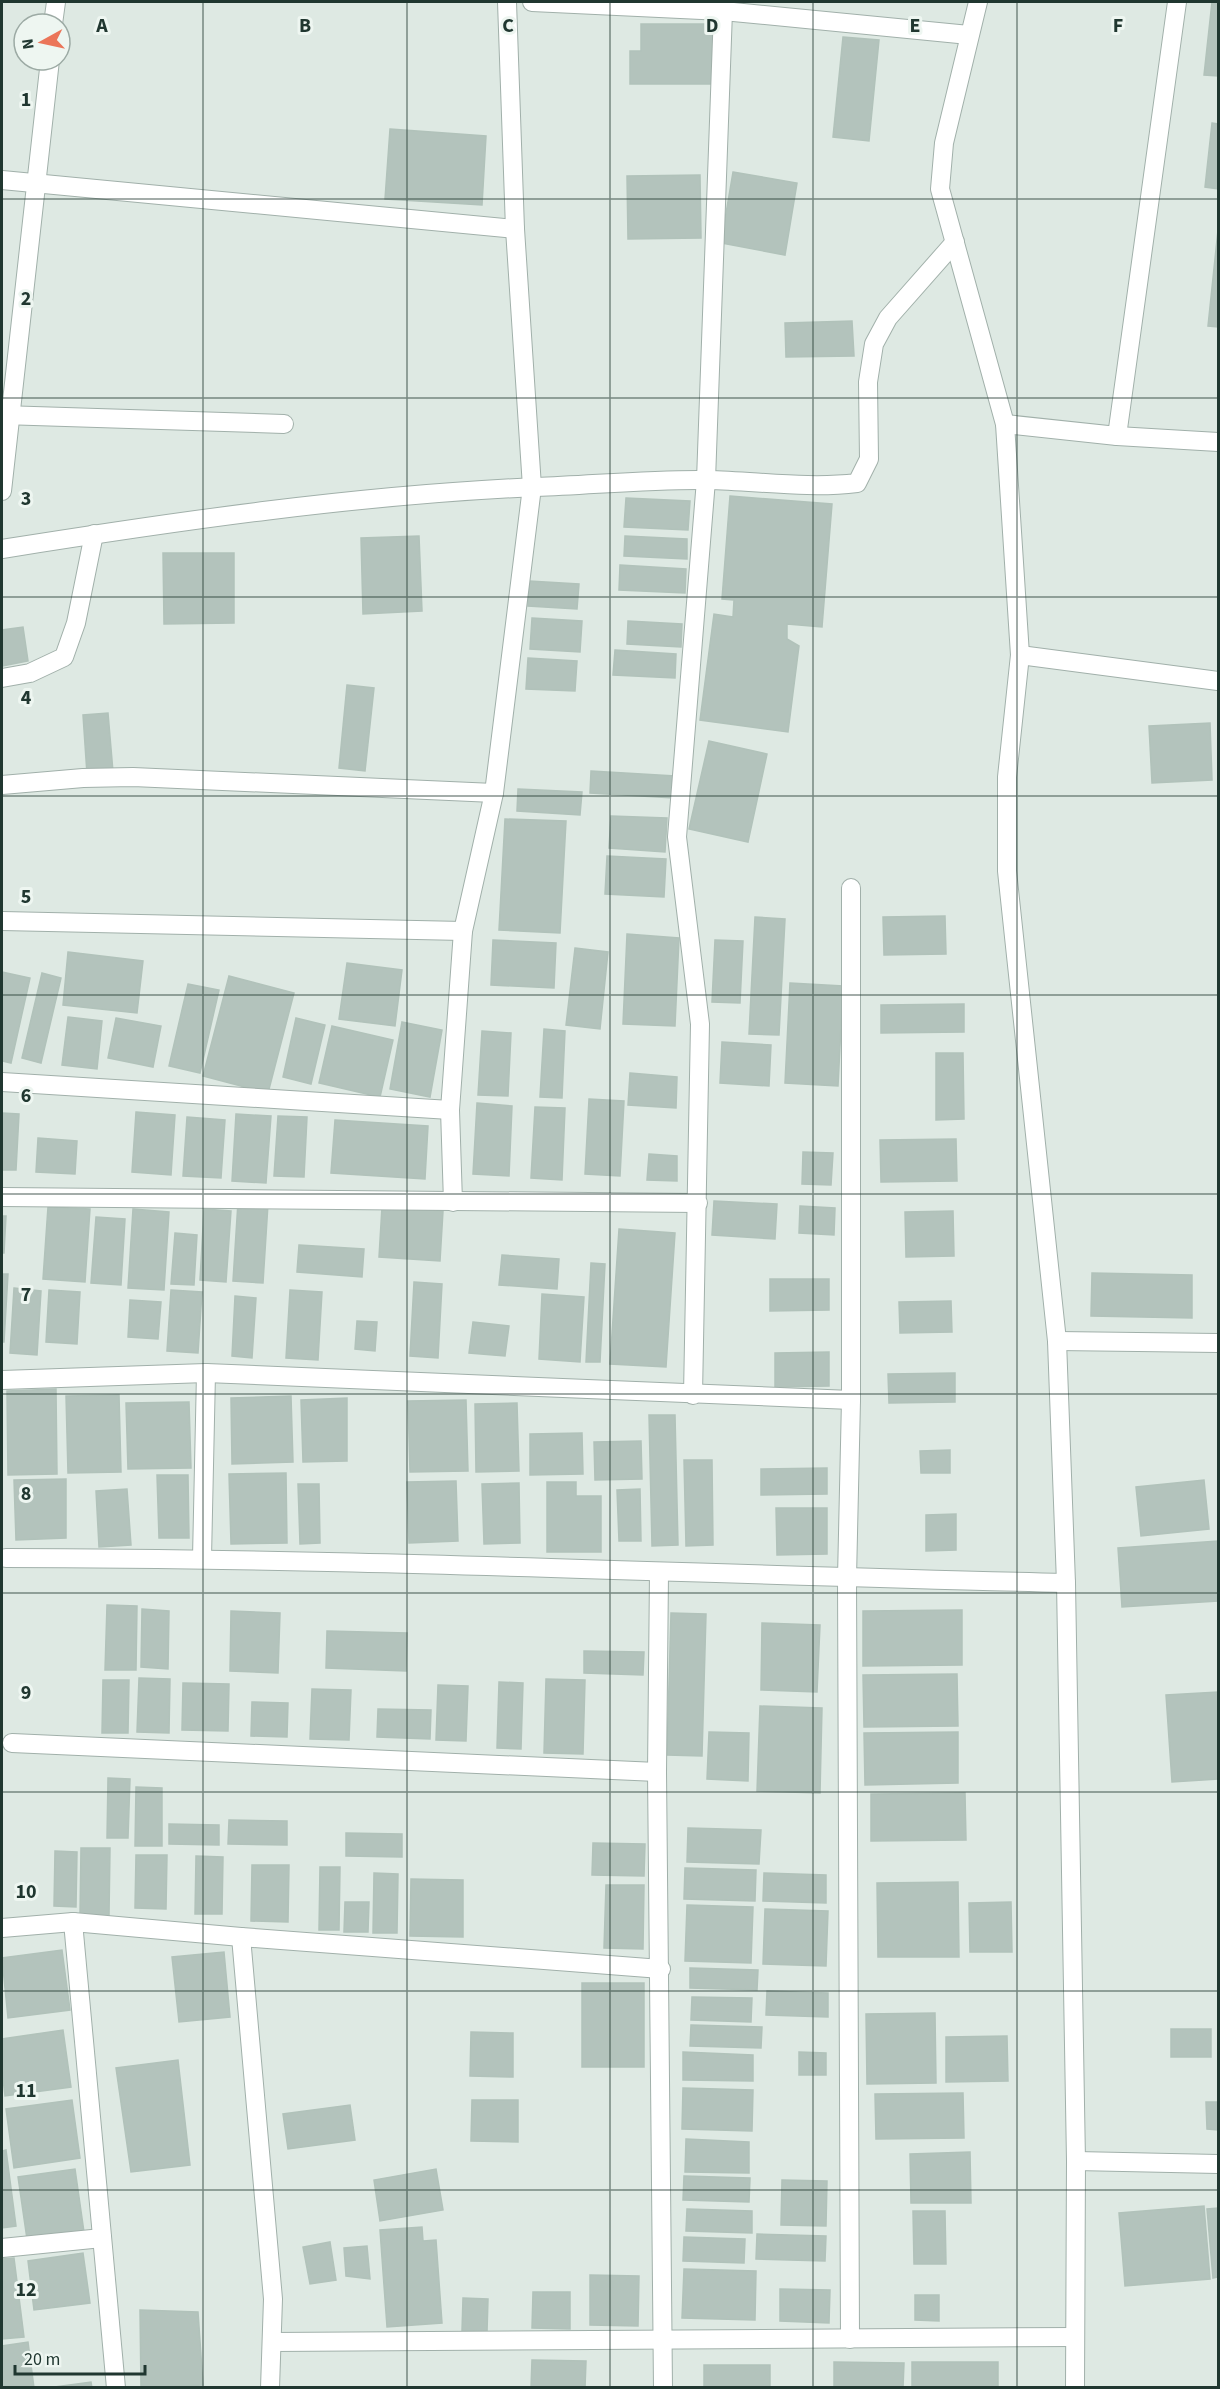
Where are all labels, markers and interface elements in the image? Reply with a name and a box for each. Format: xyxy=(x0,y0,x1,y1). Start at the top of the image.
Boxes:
north arrow xyxy=(12,12,72,72)
text: A xyxy=(95,12,108,40)
text: B xyxy=(299,12,311,40)
text: C xyxy=(502,12,514,40)
text: D xyxy=(706,12,718,40)
text: E xyxy=(910,12,920,40)
text: F xyxy=(1113,12,1123,40)
text: N xyxy=(17,37,40,51)
text: 1 xyxy=(21,86,31,114)
text: 2 xyxy=(21,285,31,313)
text: 3 xyxy=(21,485,31,513)
text: 4 xyxy=(21,684,32,712)
text: 5 xyxy=(21,883,31,911)
text: 6 xyxy=(21,1082,31,1110)
text: 7 xyxy=(21,1281,31,1309)
text: 8 xyxy=(21,1480,31,1508)
text: 9 xyxy=(21,1679,31,1707)
text: 10 xyxy=(15,1878,37,1906)
text: 11 xyxy=(15,2077,37,2105)
text: 12 xyxy=(15,2276,37,2304)
scale bar xyxy=(15,2338,146,2376)
text: 20 m xyxy=(24,2347,60,2372)

